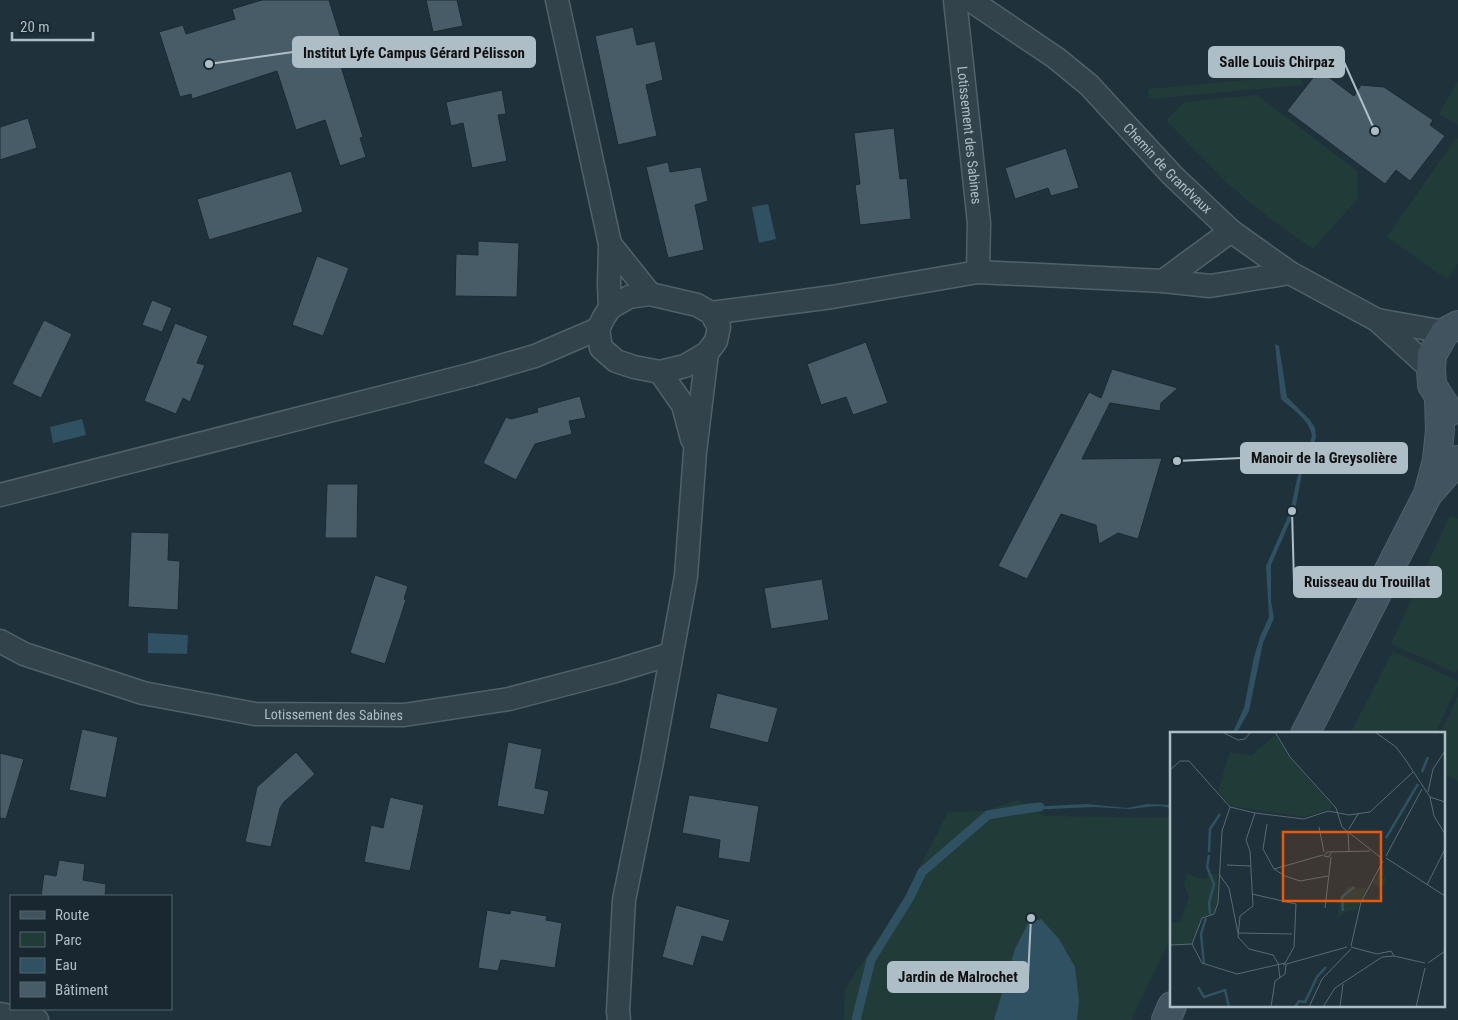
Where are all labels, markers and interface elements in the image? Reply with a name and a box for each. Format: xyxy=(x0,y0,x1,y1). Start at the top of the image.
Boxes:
scale bar xyxy=(12,10,94,42)
text: 20 m xyxy=(20,18,50,36)
callout: Institut Lyfe Campus Gérard Pélisson xyxy=(293,37,535,67)
text: Institut Lyfe Campus Gérard Pélisson xyxy=(303,44,525,62)
callout: Salle Louis Chirpaz xyxy=(1209,47,1344,77)
text: Salle Louis Chirpaz xyxy=(1219,53,1335,71)
street label: Lotissement des Sabines xyxy=(954,65,985,205)
street label: Chemin de Grandvaux xyxy=(1120,120,1215,217)
callout: Manoir de la Greysolière xyxy=(1241,443,1407,473)
text: Manoir de la Greysolière xyxy=(1251,449,1397,467)
callout: Ruisseau du Trouillat xyxy=(1294,567,1441,597)
text: Ruisseau du Trouillat xyxy=(1304,573,1430,591)
street label: Lotissement des Sabines xyxy=(264,706,403,723)
inset map xyxy=(1170,732,1446,1008)
legend xyxy=(10,895,172,1010)
text: Route xyxy=(55,906,89,924)
text: Parc xyxy=(55,931,82,949)
text: Eau xyxy=(55,956,77,974)
callout: Jardin de Malrochet xyxy=(888,962,1028,992)
text: Jardin de Malrochet xyxy=(898,968,1018,986)
text: Bâtiment xyxy=(55,981,108,999)

